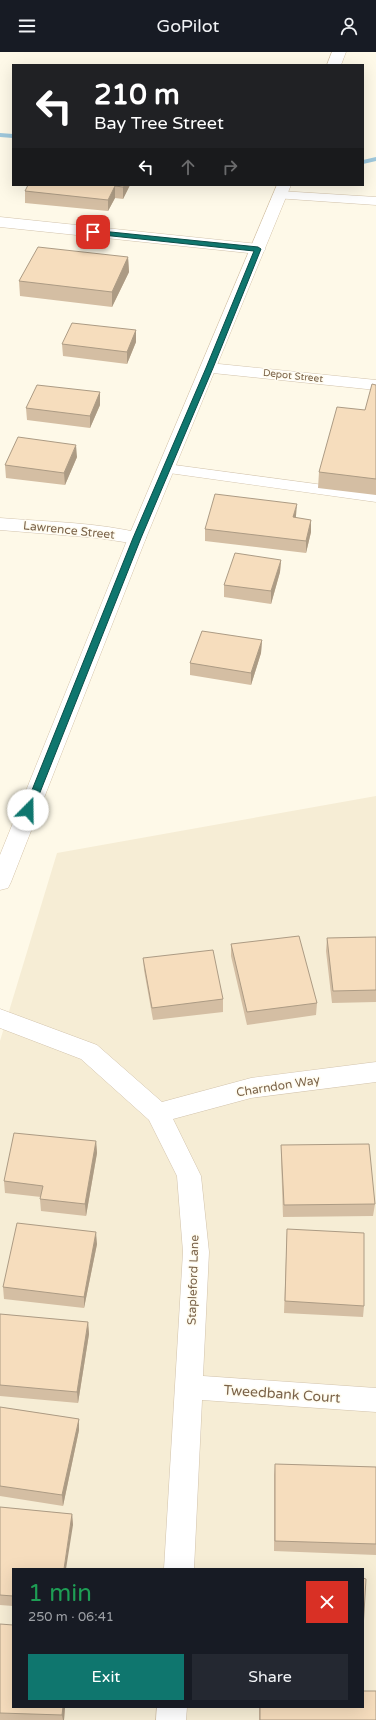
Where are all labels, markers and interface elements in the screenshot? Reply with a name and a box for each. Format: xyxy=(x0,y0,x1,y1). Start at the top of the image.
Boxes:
icon: menu xyxy=(16,15,38,37)
text: GoPilot xyxy=(157,15,219,37)
icon: person xyxy=(338,15,360,37)
text: 210 m xyxy=(94,78,180,112)
icon: left xyxy=(28,80,80,132)
text: Bay Tree Street xyxy=(94,112,224,134)
icon: left xyxy=(135,156,157,178)
icon: ahead xyxy=(177,156,199,178)
icon: right xyxy=(219,156,241,178)
pin xyxy=(76,215,110,249)
icon: arrive xyxy=(82,221,104,243)
street label: Depot Street xyxy=(262,367,324,385)
street label: Lawrence Street xyxy=(22,518,116,542)
position arrow xyxy=(7,789,49,831)
street label: Charndon Way xyxy=(235,1072,321,1100)
street label: Stapleford Lane xyxy=(184,1234,202,1325)
street label: Tweedbank Court xyxy=(223,1381,342,1407)
text: 1 min xyxy=(28,1579,92,1608)
button: close xyxy=(306,1581,348,1623)
text: 250 m · 06:41 xyxy=(28,1609,114,1625)
button: Exit xyxy=(28,1654,184,1700)
button: Share xyxy=(192,1654,348,1700)

